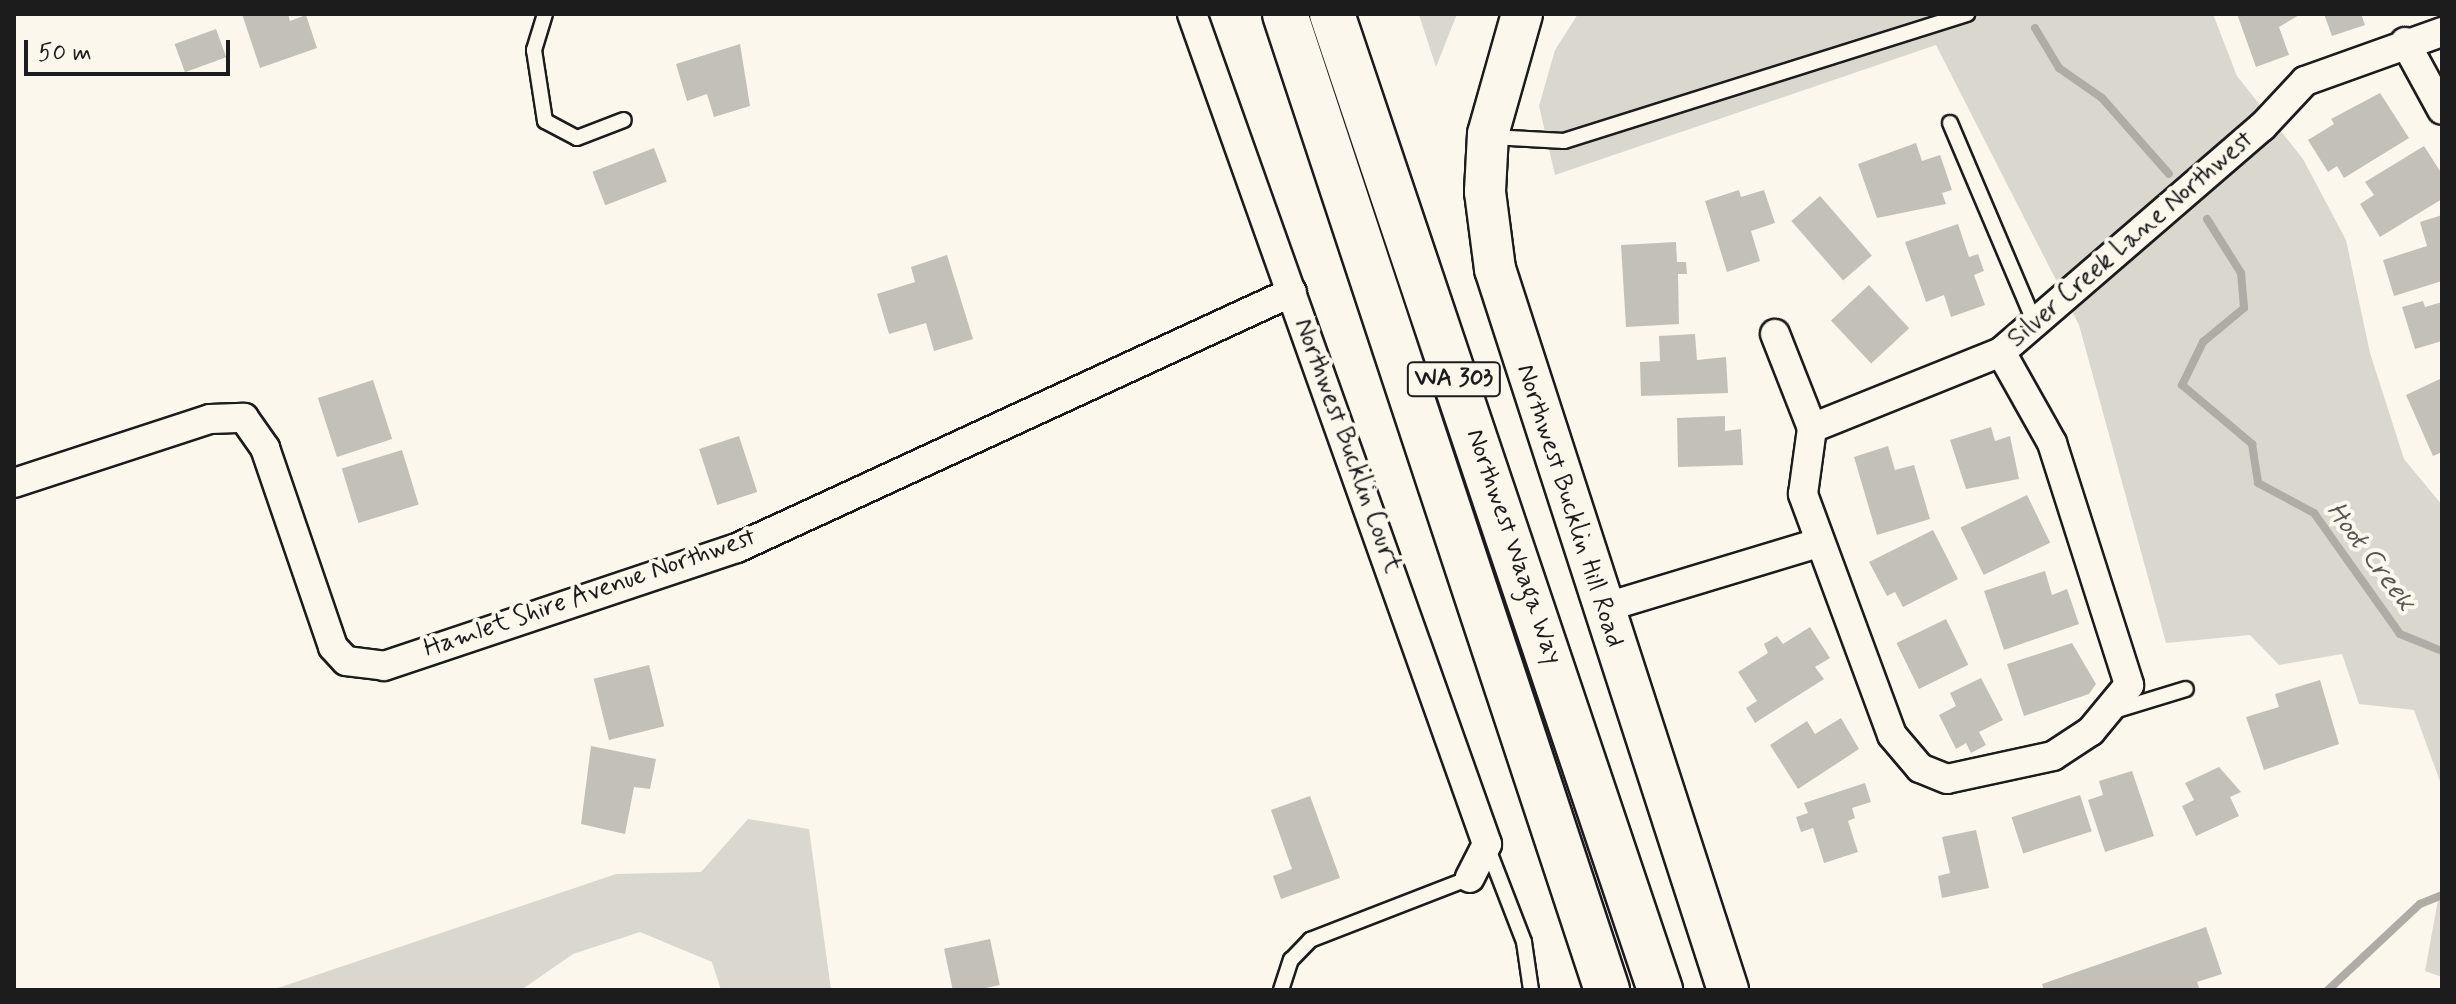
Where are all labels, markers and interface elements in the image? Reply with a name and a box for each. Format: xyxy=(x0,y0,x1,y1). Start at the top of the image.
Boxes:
scale bar xyxy=(28,24,234,74)
text: 50 m xyxy=(38,38,92,69)
street label: Silver Creek Lane Northwest xyxy=(2003,126,2259,354)
street label: Northwest Bucklin Court xyxy=(1287,315,1407,577)
road number: WA 303 xyxy=(1406,359,1502,399)
street label: Northwest Bucklin Hill Road xyxy=(1508,360,1630,652)
street label: Northwest Waaga Way xyxy=(1457,423,1569,671)
water label: Hoot Creek xyxy=(2318,496,2422,618)
street label: Hamlet Shire Avenue Northwest xyxy=(416,521,764,667)

